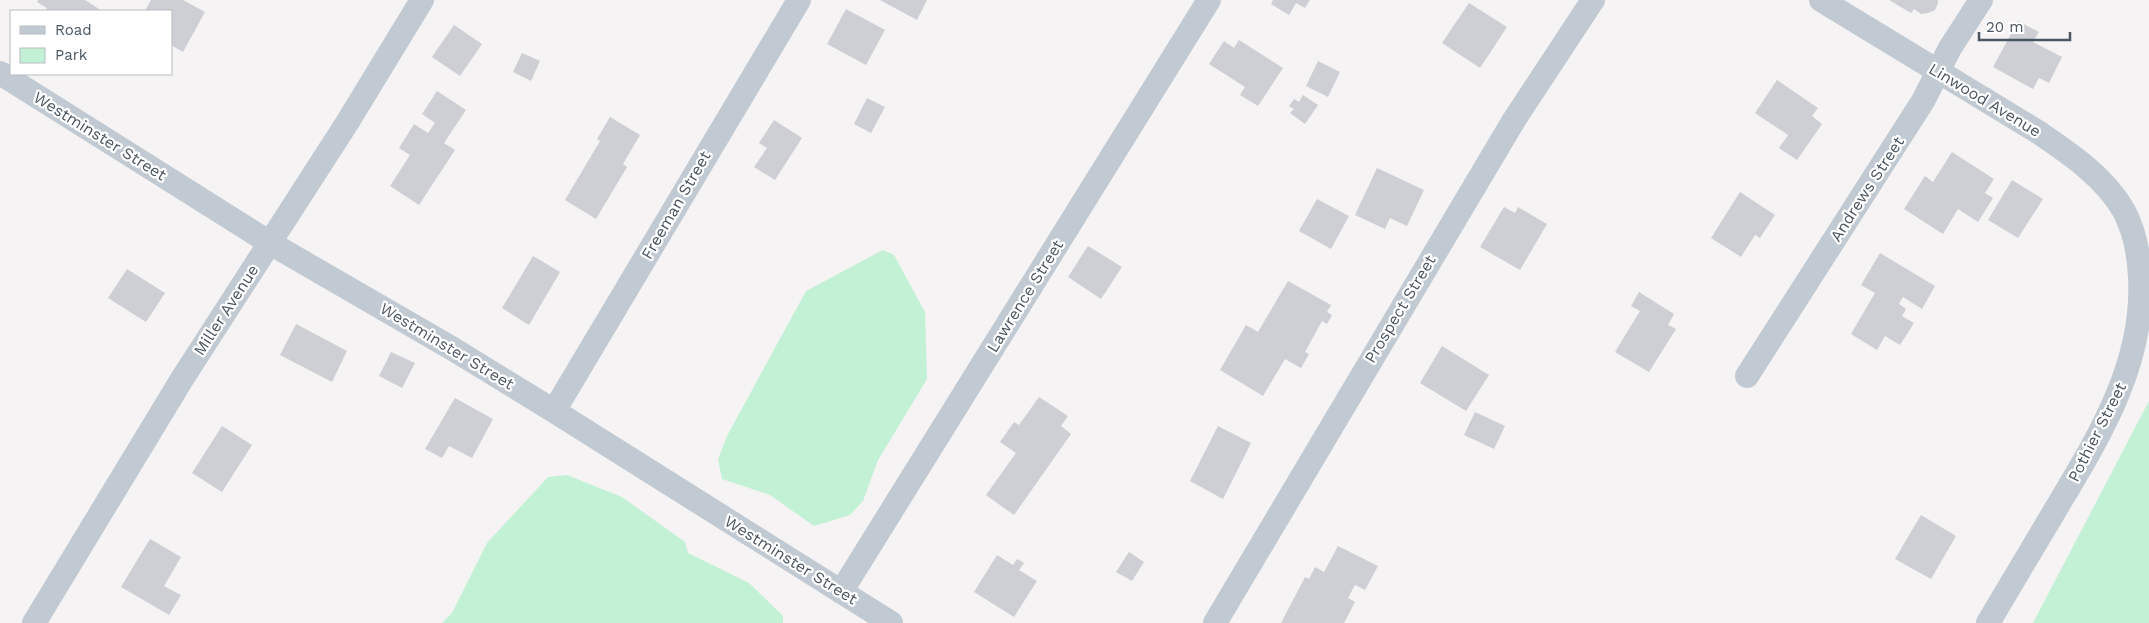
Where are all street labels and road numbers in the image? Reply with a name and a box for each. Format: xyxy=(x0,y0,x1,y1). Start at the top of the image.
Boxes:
street label: Linwood Avenue xyxy=(1926,59,2044,141)
street label: Westminster Street xyxy=(30,87,170,185)
street label: Andrews Street xyxy=(1826,133,1908,245)
street label: Freeman Street xyxy=(637,147,715,262)
street label: Lawrence Street xyxy=(983,236,1067,356)
street label: Prospect Street xyxy=(1360,251,1440,366)
street label: Miller Avenue xyxy=(190,261,262,359)
street label: Westminster Street xyxy=(377,299,518,394)
street label: Pothier Street xyxy=(2064,379,2130,485)
street label: Westminster Street xyxy=(721,511,861,609)

